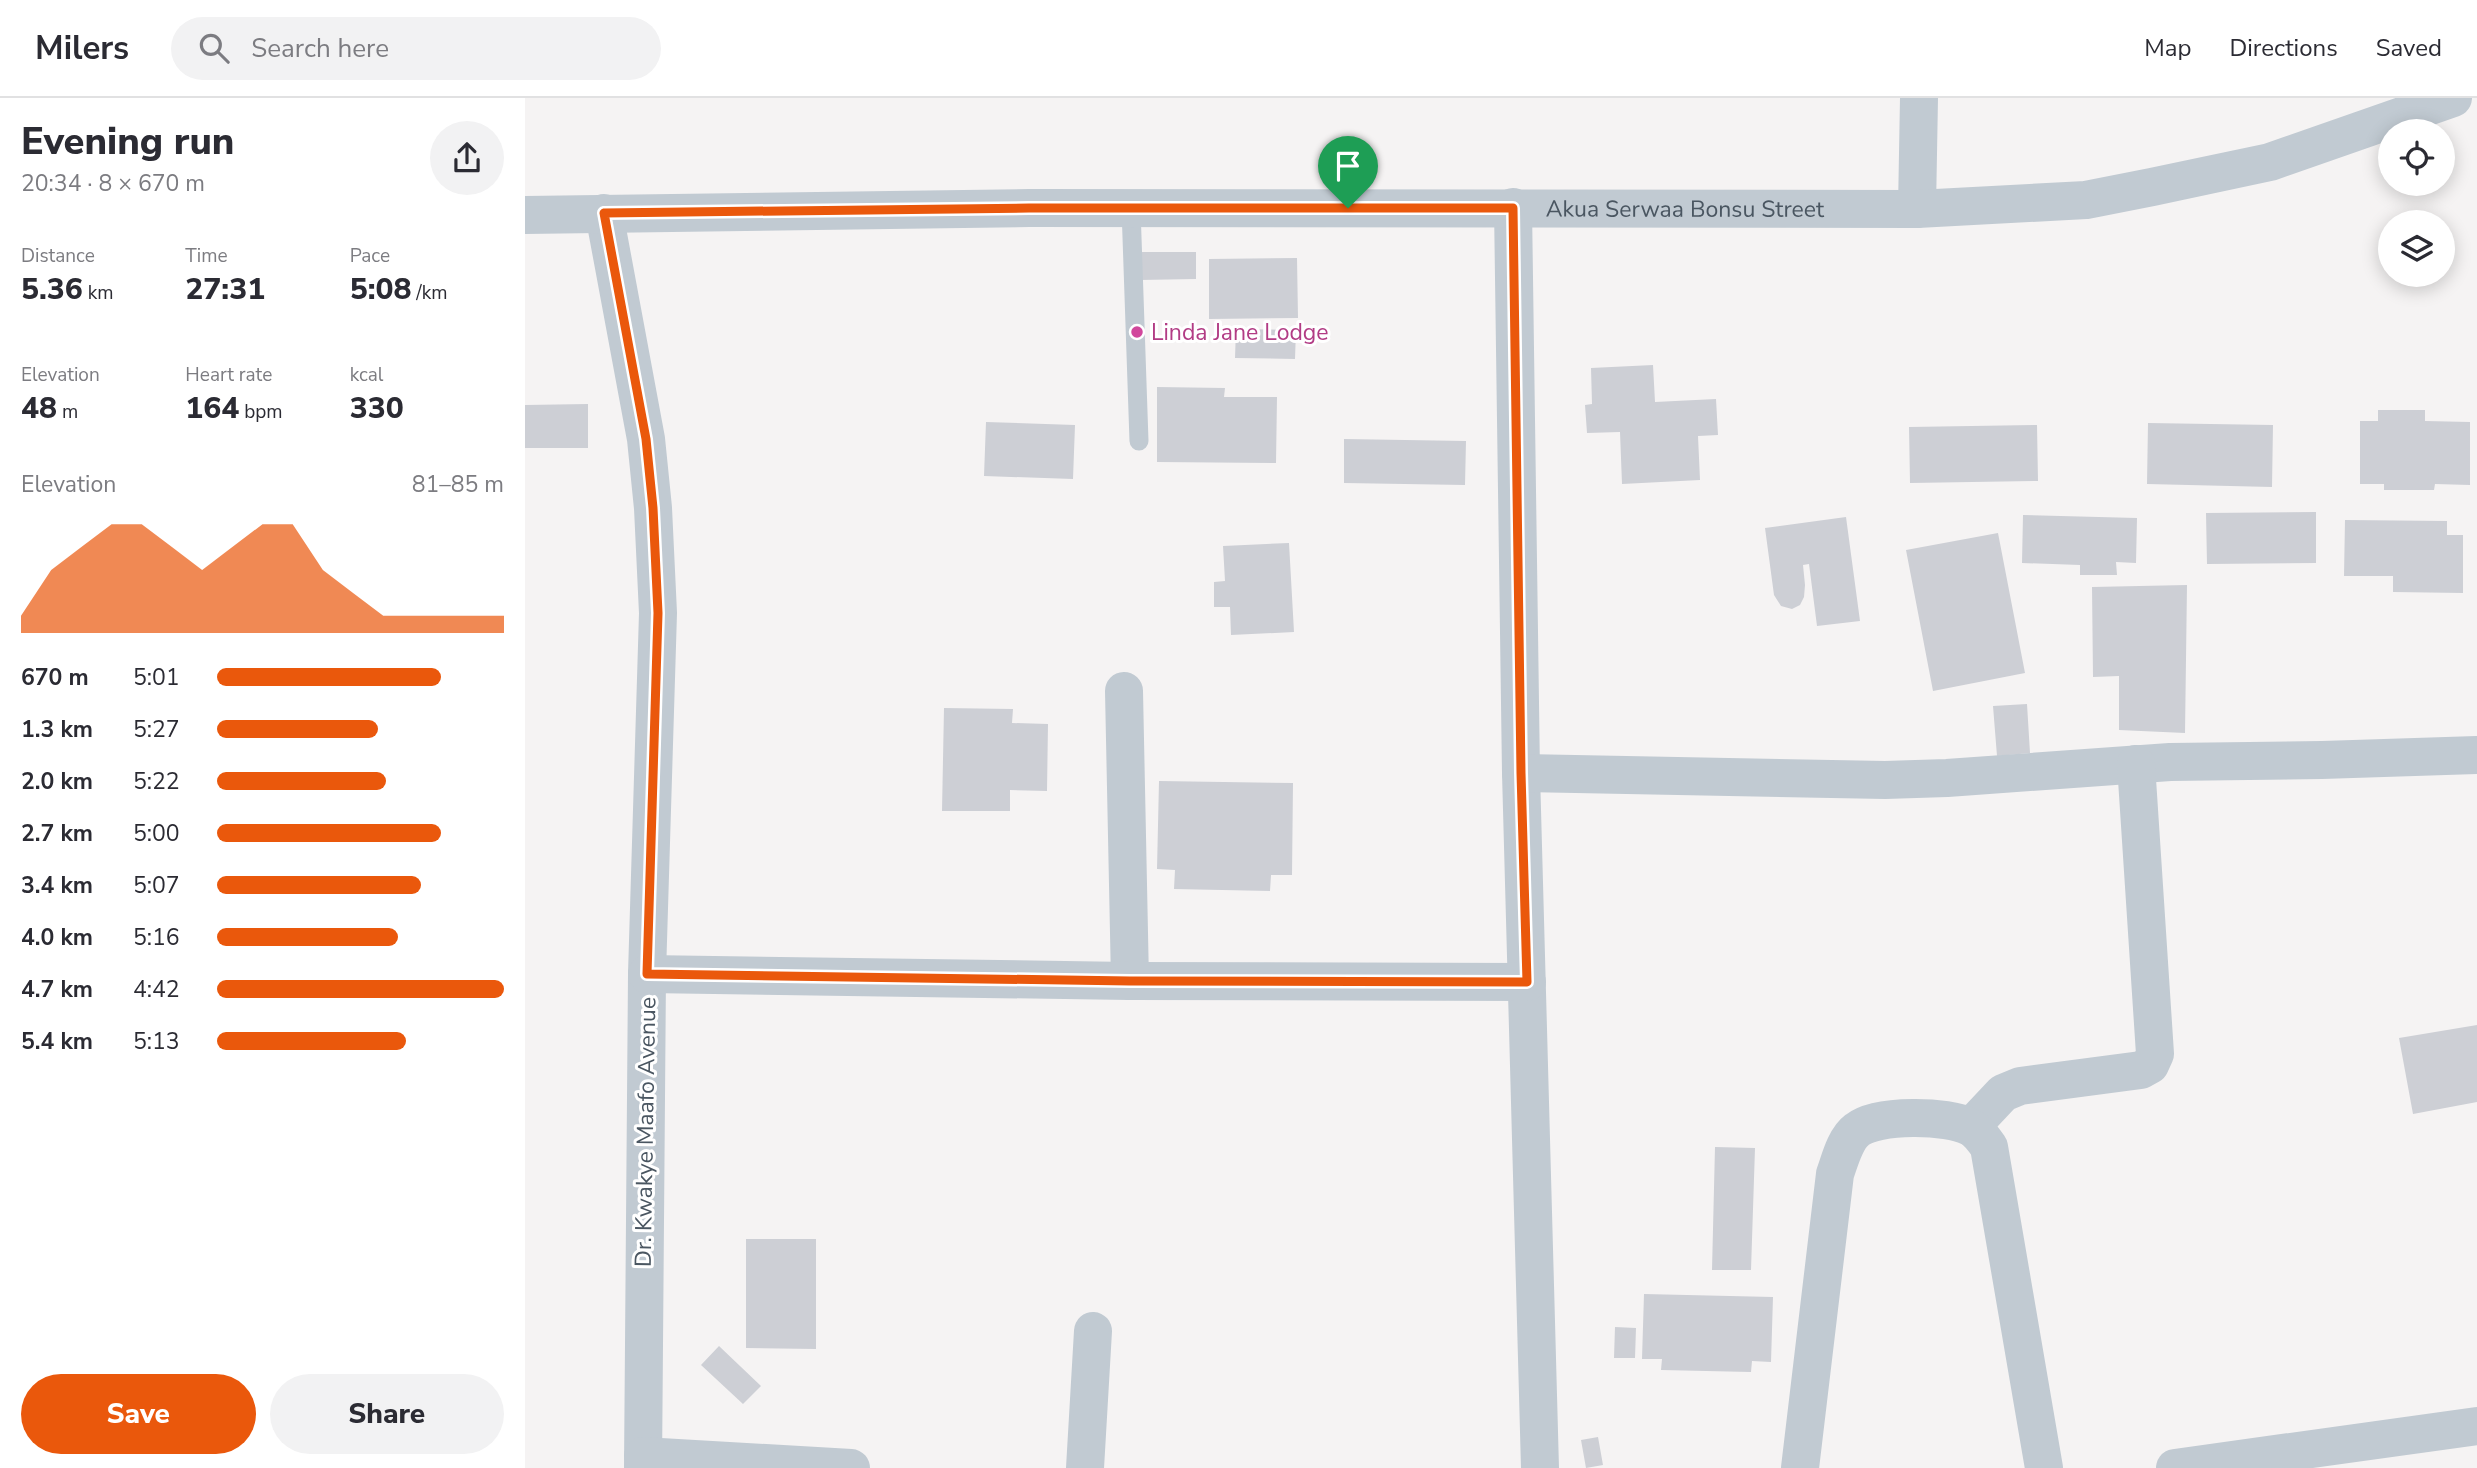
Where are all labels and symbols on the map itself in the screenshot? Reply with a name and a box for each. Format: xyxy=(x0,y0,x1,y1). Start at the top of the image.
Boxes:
pin xyxy=(1318,136,1378,208)
street label: Akua Serwaa Bonsu Street xyxy=(1546,194,1825,225)
place label: Linda Jane Lodge xyxy=(1151,317,1329,348)
marker: Linda Jane Lodge xyxy=(1129,324,1145,340)
street label: Dr. Kwakye Maafo Avenue xyxy=(628,997,663,1267)

